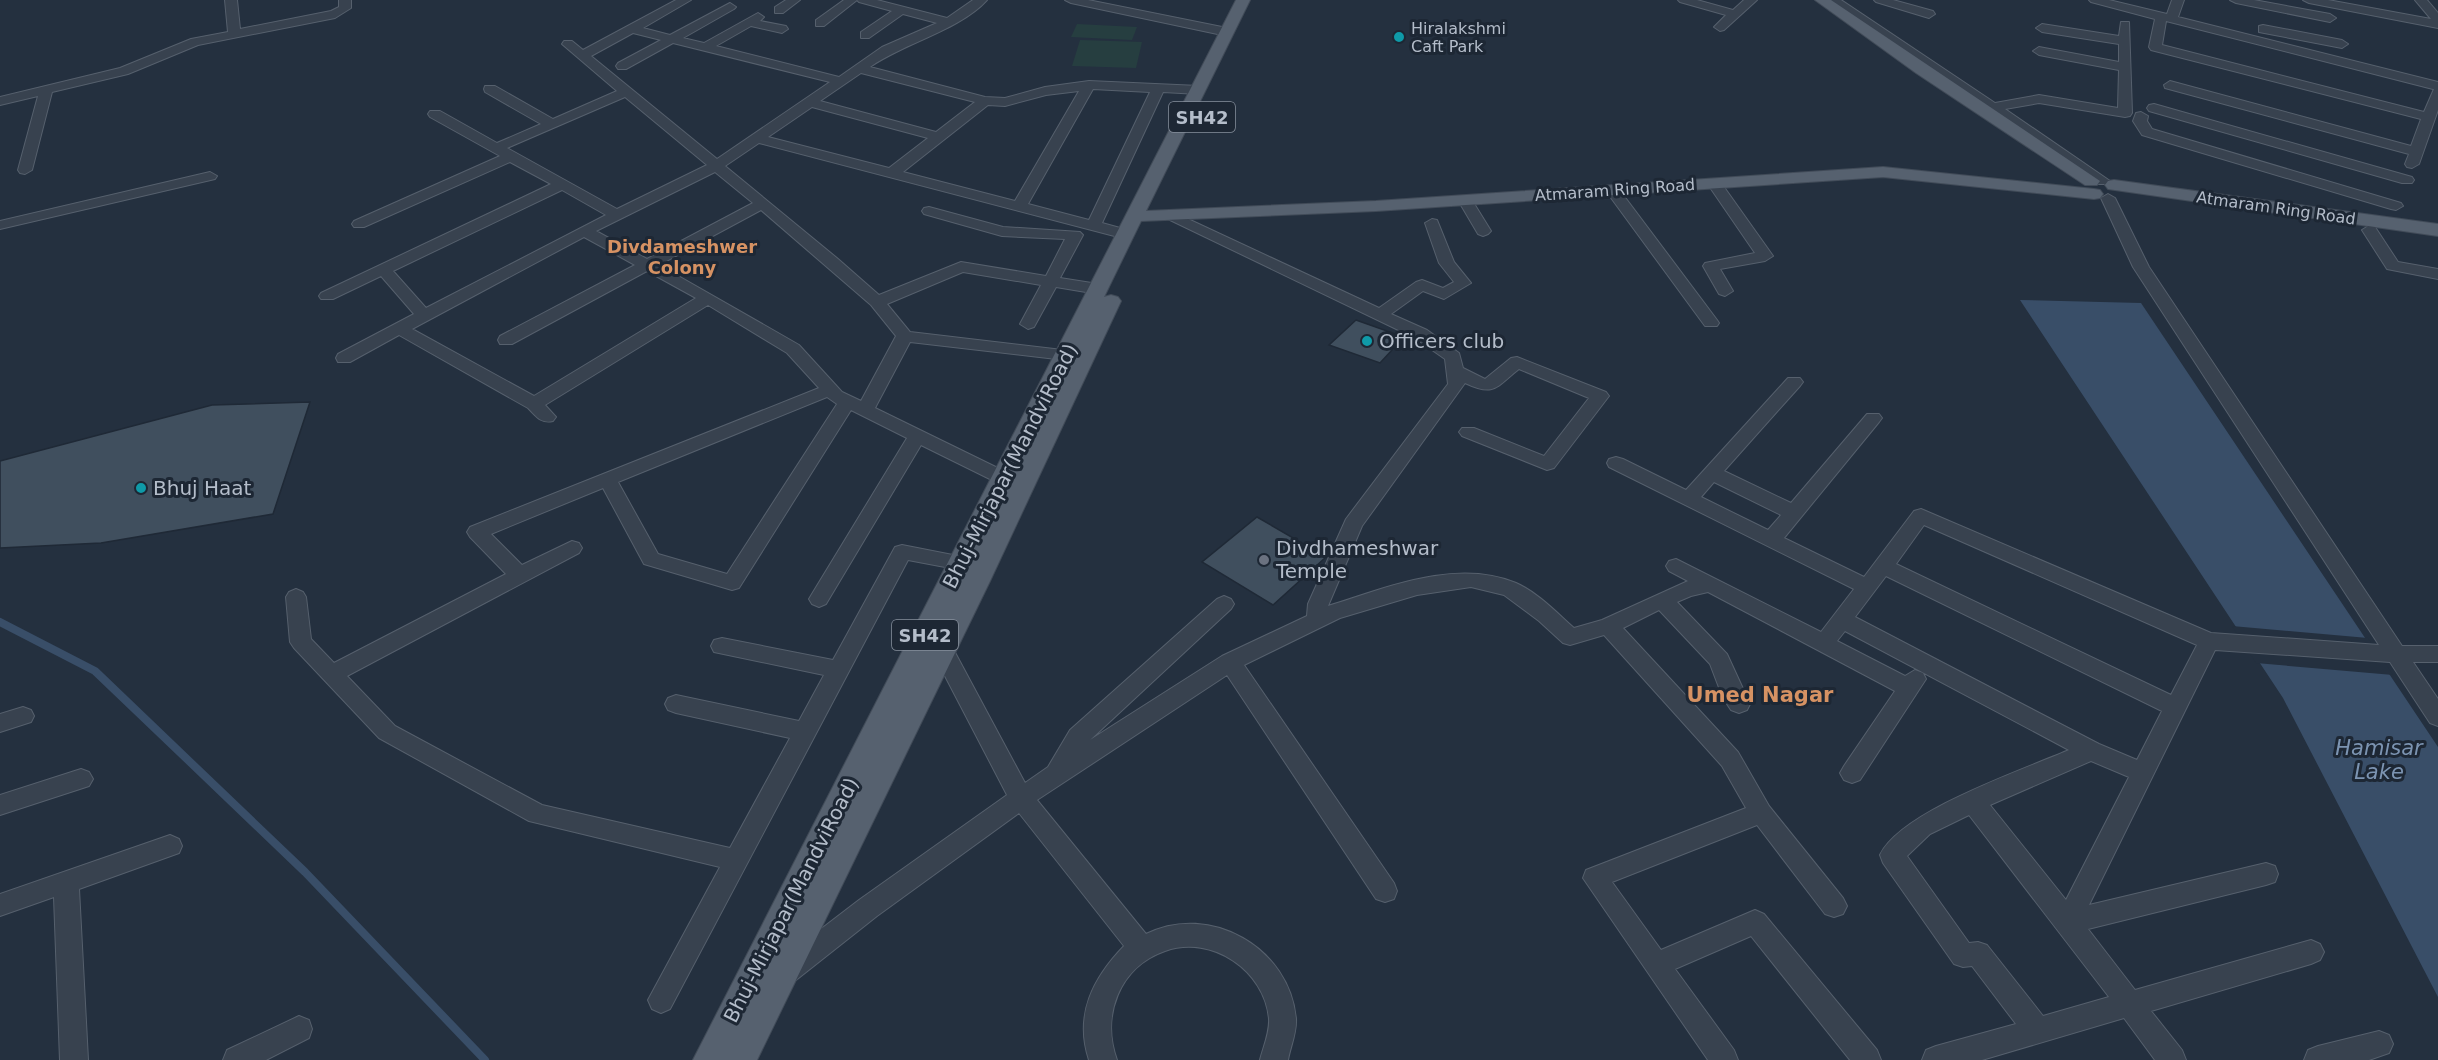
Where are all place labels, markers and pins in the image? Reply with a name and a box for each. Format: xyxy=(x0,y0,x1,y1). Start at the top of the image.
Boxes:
place label: Hiralakshmi Caft Park xyxy=(1411,19,1506,56)
marker: Hiralakshmi Caft Park xyxy=(1392,30,1406,44)
place label: Officers club xyxy=(1379,329,1504,353)
marker: Officers club xyxy=(1360,334,1374,348)
place label: Bhuj Haat xyxy=(153,476,252,500)
marker: Bhuj Haat xyxy=(134,481,148,495)
place label: Divdhameshwar Temple xyxy=(1275,536,1439,583)
marker: Divdhameshwar Temple xyxy=(1257,553,1271,567)

